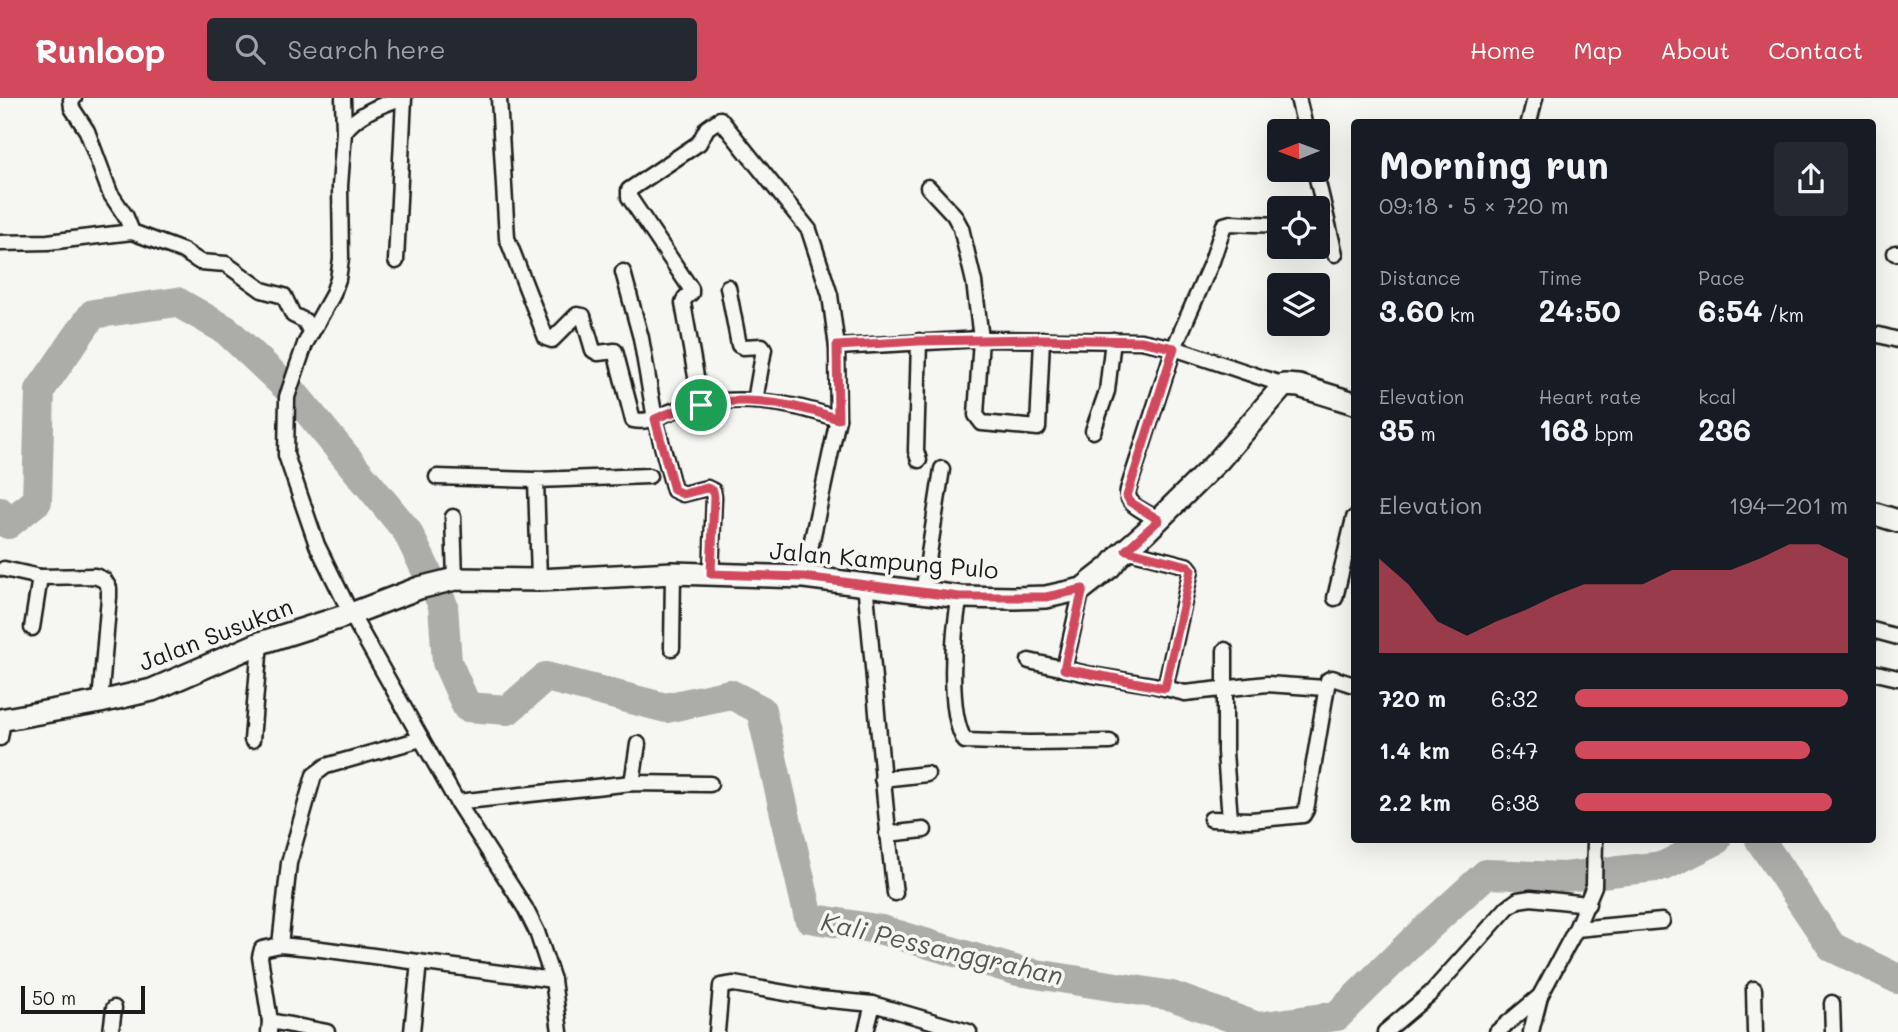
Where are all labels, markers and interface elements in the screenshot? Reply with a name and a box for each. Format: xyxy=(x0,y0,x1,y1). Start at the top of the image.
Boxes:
search box xyxy=(207,18,697,81)
text: Runloop xyxy=(35,28,165,71)
icon: search xyxy=(231,30,269,68)
text: Search here xyxy=(287,32,446,66)
text: Home xyxy=(1470,34,1535,65)
text: Map xyxy=(1573,34,1622,65)
text: About xyxy=(1660,34,1730,65)
text: Contact xyxy=(1768,34,1863,65)
north arrow xyxy=(1267,119,1330,182)
map controls xyxy=(1267,119,1330,336)
text: Morning run xyxy=(1379,139,1609,189)
button: share xyxy=(1774,142,1848,216)
text: 09:18 · 5 × 720 m xyxy=(1379,190,1569,220)
button: locate xyxy=(1267,196,1330,259)
text: Distance xyxy=(1379,265,1461,290)
text: Time xyxy=(1539,265,1582,290)
text: Pace xyxy=(1698,265,1745,290)
button: layers xyxy=(1267,273,1330,336)
text: 3.60 xyxy=(1379,290,1444,330)
text: 24:50 xyxy=(1539,290,1621,330)
text: 6:54 xyxy=(1698,290,1763,330)
text: km xyxy=(1444,302,1475,327)
text: /km xyxy=(1763,302,1804,327)
pin xyxy=(671,375,731,435)
text: Elevation xyxy=(1379,384,1464,409)
text: Heart rate xyxy=(1539,384,1641,409)
text: kcal xyxy=(1698,384,1736,409)
icon: arrive xyxy=(682,386,720,424)
text: 35 xyxy=(1379,409,1415,449)
text: 168 xyxy=(1539,409,1589,449)
text: 236 xyxy=(1698,409,1751,449)
text: m xyxy=(1415,421,1436,446)
text: bpm xyxy=(1589,421,1634,446)
text: Elevation xyxy=(1379,490,1482,520)
text: 194–201 m xyxy=(1729,490,1848,520)
street label: Jalan Kampung Pulo xyxy=(768,534,1000,585)
street label: Jalan Susukan xyxy=(134,590,297,677)
text: 720 m xyxy=(1379,683,1446,713)
text: 6:32 xyxy=(1491,683,1538,713)
text: 1.4 km xyxy=(1379,735,1450,765)
text: 6:47 xyxy=(1491,735,1538,765)
text: 2.2 km xyxy=(1379,787,1451,817)
text: 6:38 xyxy=(1491,787,1539,817)
water label: Kali Pessanggrahan xyxy=(818,904,1067,992)
scale bar xyxy=(21,983,145,1015)
text: 50 m xyxy=(32,985,76,1010)

